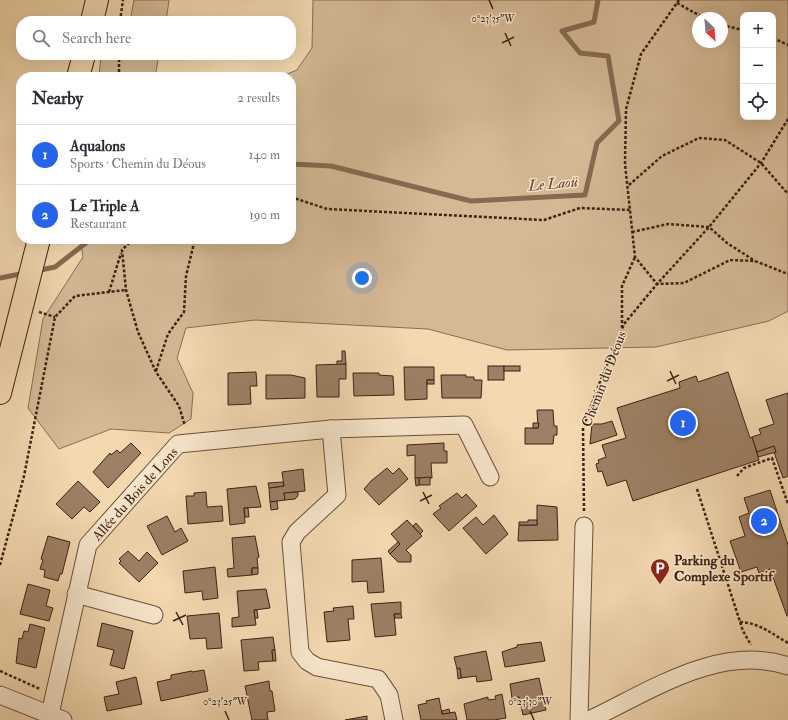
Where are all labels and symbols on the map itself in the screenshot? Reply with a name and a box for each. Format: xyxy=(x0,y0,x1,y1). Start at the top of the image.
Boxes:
north arrow xyxy=(692,12,728,48)
text: 0°23'35"W xyxy=(472,13,515,25)
water label: Le Laoü xyxy=(526,172,579,196)
your location xyxy=(352,268,372,288)
street label: Chemin du Déous xyxy=(578,328,630,429)
pin: 1 xyxy=(670,408,696,438)
street label: Allée du Bois de Lons xyxy=(88,444,182,545)
pin: 2 xyxy=(751,506,777,536)
place label: Parking du Complexe Sportif xyxy=(674,552,775,586)
parking icon: Parking du Complexe Sportif xyxy=(649,557,671,585)
text: 0°23'25"W xyxy=(203,696,248,708)
text: 0°23'30"W xyxy=(508,696,553,708)

